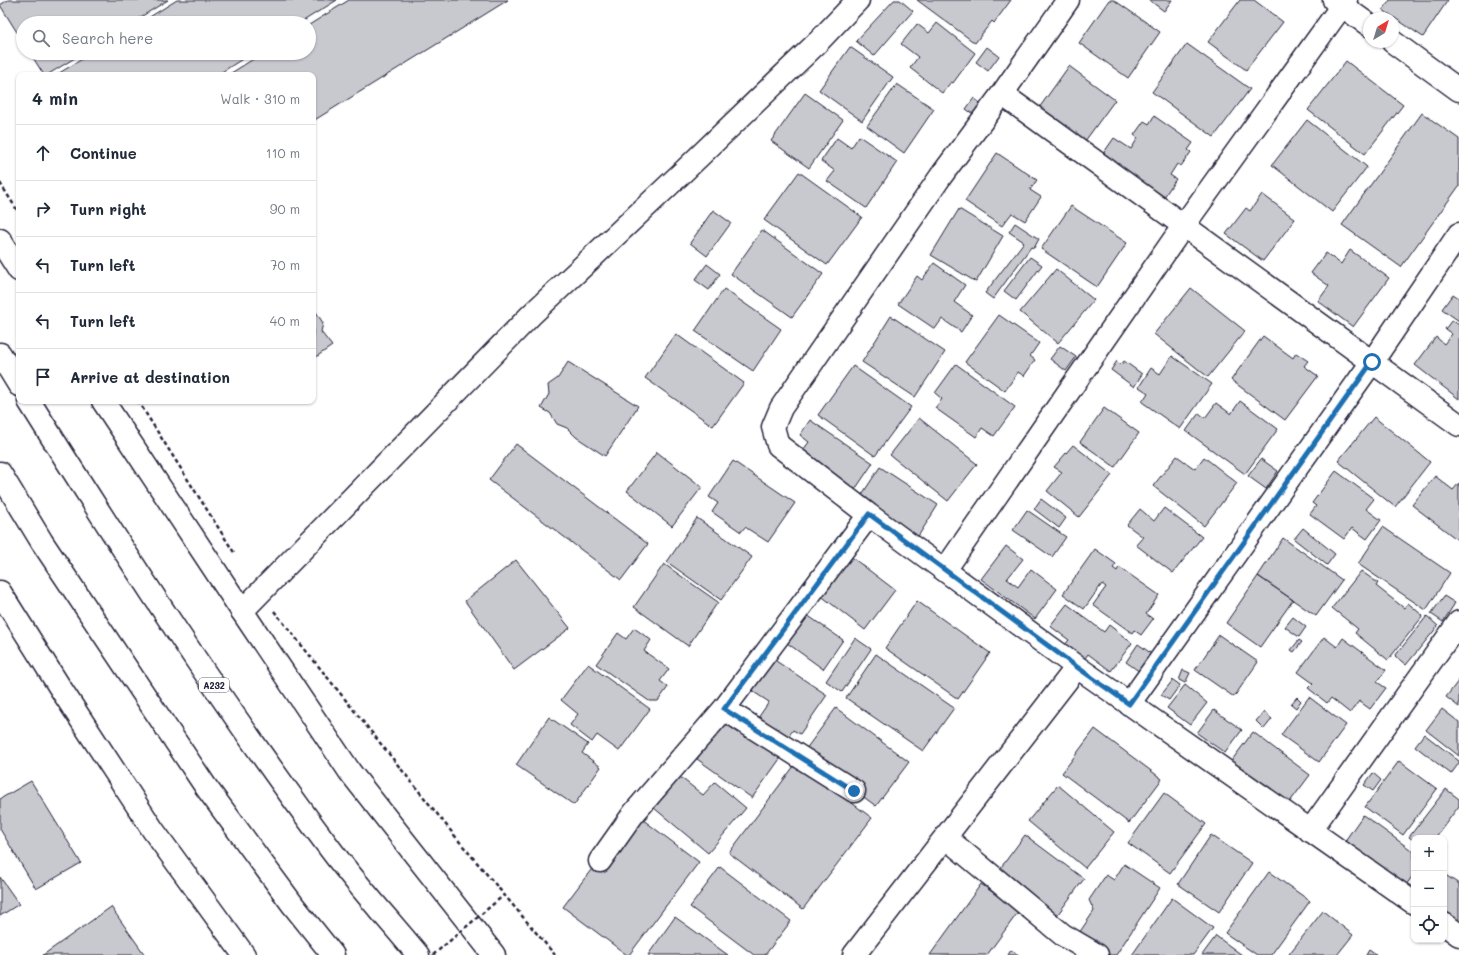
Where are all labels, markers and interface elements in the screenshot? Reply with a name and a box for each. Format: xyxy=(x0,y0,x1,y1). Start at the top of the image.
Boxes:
north arrow xyxy=(1363,12,1399,48)
search box xyxy=(16,16,316,60)
icon: search xyxy=(30,27,52,49)
text: Search here xyxy=(62,28,153,48)
text: 4 min xyxy=(32,87,78,109)
text: Walk · 310 m xyxy=(220,90,300,107)
icon: ahead xyxy=(32,142,54,164)
text: Continue xyxy=(70,143,137,163)
text: 110 m xyxy=(266,144,300,161)
icon: right xyxy=(32,198,54,220)
text: Turn right xyxy=(70,199,147,219)
text: 90 m xyxy=(270,200,300,217)
icon: left xyxy=(32,254,54,276)
text: Turn left xyxy=(70,255,135,275)
text: 70 m xyxy=(270,256,300,273)
icon: left xyxy=(32,310,54,332)
text: Turn left xyxy=(70,311,135,331)
text: 40 m xyxy=(270,312,300,329)
route start xyxy=(1363,353,1381,371)
icon: arrive xyxy=(32,366,54,388)
text: Arrive at destination xyxy=(70,367,230,387)
road number: A232 xyxy=(199,678,229,692)
route end xyxy=(845,782,863,800)
map controls xyxy=(1411,835,1447,943)
button: + xyxy=(1411,835,1447,871)
button: − xyxy=(1411,871,1447,907)
button: locate xyxy=(1411,907,1447,943)

